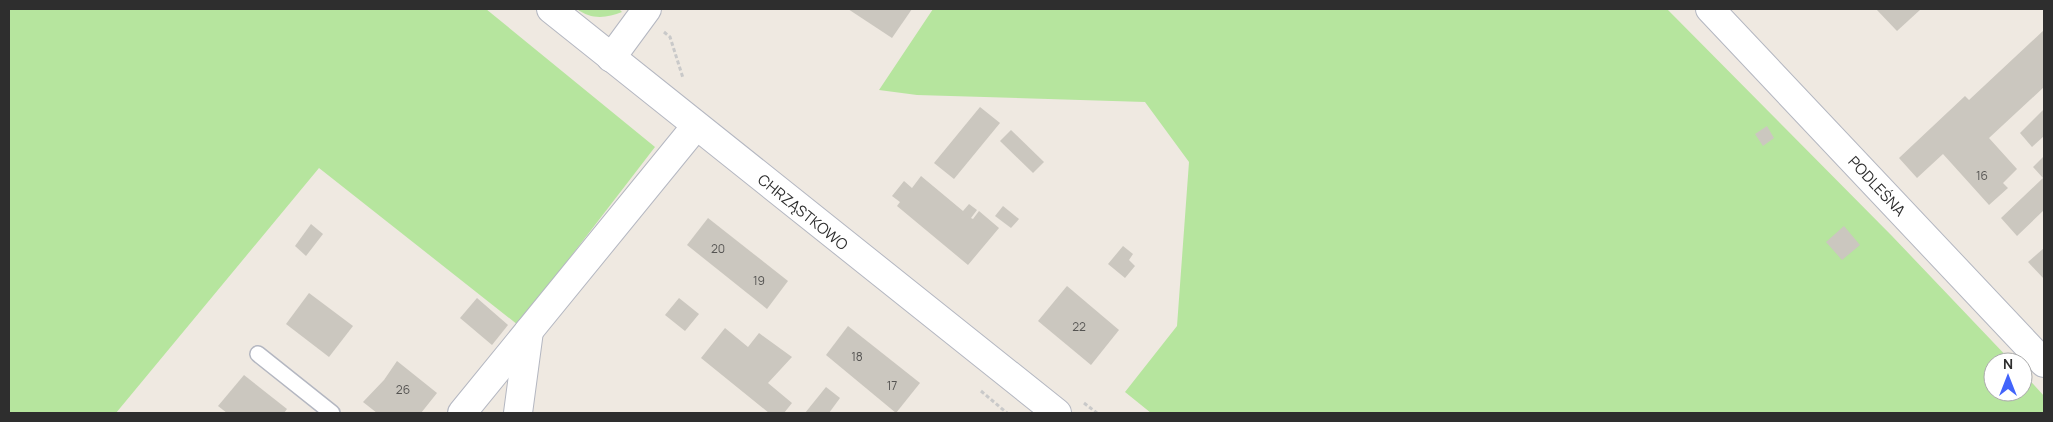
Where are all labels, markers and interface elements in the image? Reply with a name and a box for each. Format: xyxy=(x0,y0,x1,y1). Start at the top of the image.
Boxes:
street label: PODLEŚNA xyxy=(1844,151,1911,221)
house number: 16 xyxy=(1976,167,1988,184)
street label: CHRZĄSTKOWO xyxy=(753,169,853,255)
house number: 20 xyxy=(711,240,725,257)
house number: 19 xyxy=(753,272,765,289)
house number: 22 xyxy=(1072,318,1086,335)
house number: 18 xyxy=(851,348,863,365)
north arrow xyxy=(1983,352,2033,402)
text: N xyxy=(2003,354,2013,373)
house number: 17 xyxy=(887,377,897,394)
house number: 26 xyxy=(396,381,410,398)

